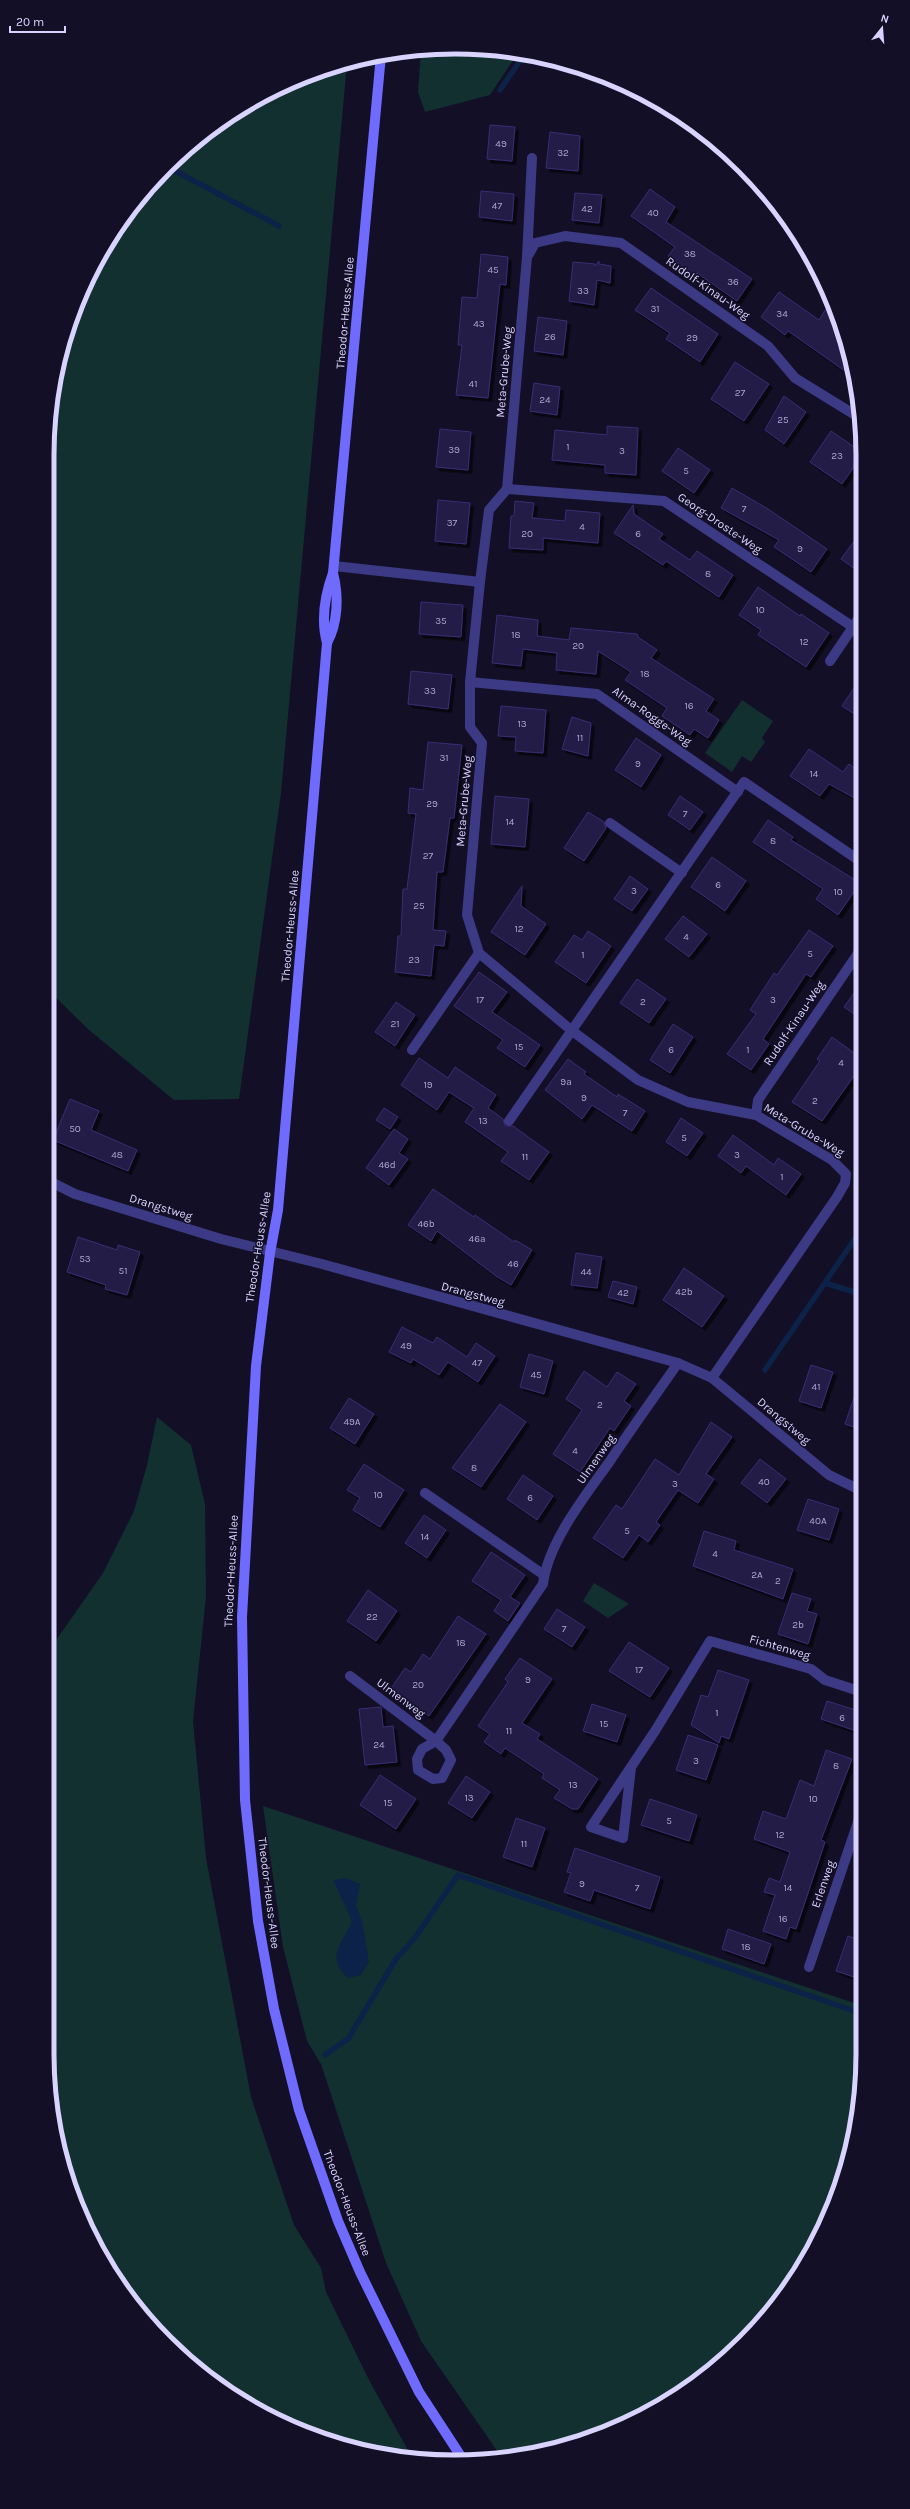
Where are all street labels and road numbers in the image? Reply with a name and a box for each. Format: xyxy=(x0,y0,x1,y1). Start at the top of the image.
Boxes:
street label: Rudolf-Kinau-Weg xyxy=(663,254,753,322)
street label: Theodor-Heuss-Allee xyxy=(333,256,357,370)
street label: Meta-Grube-Weg xyxy=(493,326,515,418)
street label: Georg-Droste-Weg xyxy=(675,490,765,557)
street label: Alma-Rogge-Weg xyxy=(610,683,694,749)
street label: Meta-Grube-Weg xyxy=(453,755,475,847)
street label: Theodor-Heuss-Allee xyxy=(278,869,302,983)
street label: Rudolf-Kinau-Weg xyxy=(760,978,828,1068)
street label: Meta-Grube-Weg xyxy=(761,1100,847,1160)
street label: Theodor-Heuss-Allee xyxy=(242,1190,274,1304)
street label: Drangstweg xyxy=(128,1191,194,1223)
street label: Drangstweg xyxy=(440,1279,507,1309)
street label: Drangstweg xyxy=(754,1395,814,1447)
street label: Ulmenweg xyxy=(574,1431,618,1487)
street label: Theodor-Heuss-Allee xyxy=(221,1515,241,1627)
street label: Fichtenweg xyxy=(748,1632,812,1662)
street label: Ulmenweg xyxy=(374,1675,428,1721)
street label: Theodor-Heuss-Allee xyxy=(255,1836,283,1950)
street label: Erlenweg xyxy=(808,1858,838,1910)
street label: Theodor-Heuss-Allee xyxy=(320,2148,374,2258)

